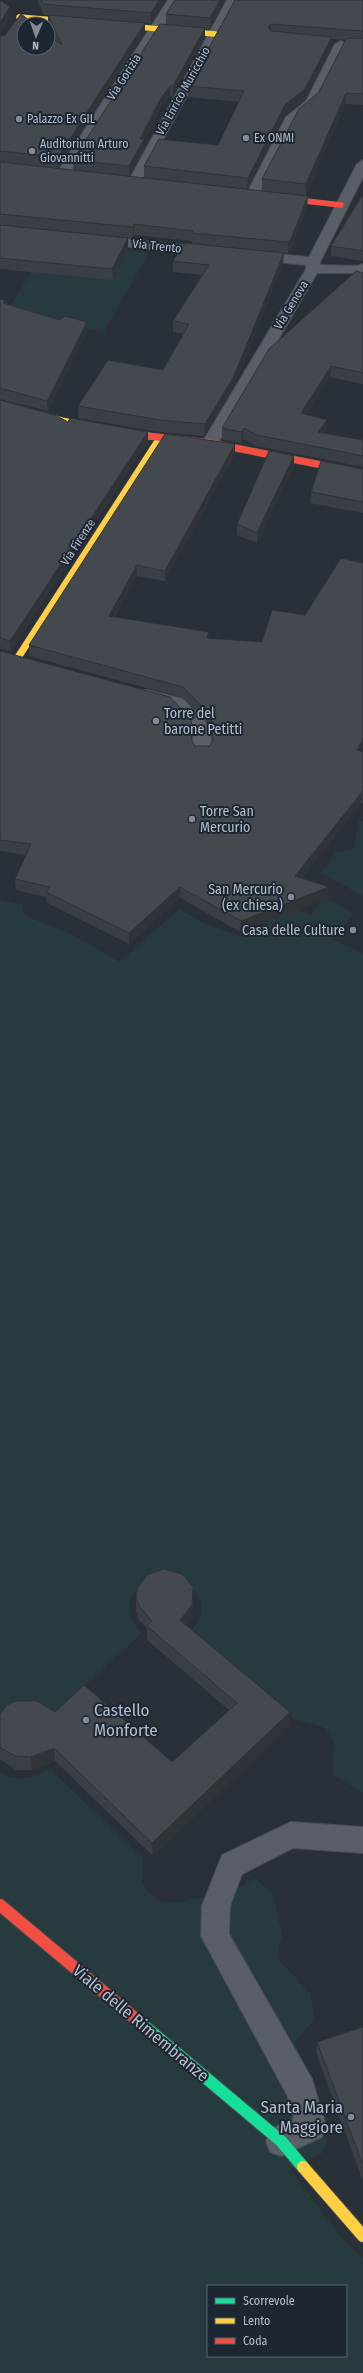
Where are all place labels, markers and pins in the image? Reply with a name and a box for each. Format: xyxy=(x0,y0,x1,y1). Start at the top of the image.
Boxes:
place label: Palazzo Ex GIL xyxy=(27,112,96,126)
marker: Palazzo Ex GIL xyxy=(14,114,24,124)
place label: Ex ONMI xyxy=(254,131,294,145)
marker: Ex ONMI xyxy=(241,133,251,143)
place label: Auditorium Arturo Giovannitti xyxy=(40,137,129,165)
marker: Auditorium Arturo Giovannitti xyxy=(27,146,37,156)
place label: Torre del barone Petitti xyxy=(164,705,242,738)
marker: Torre del barone Petitti xyxy=(151,716,161,726)
place label: Torre San Mercurio xyxy=(200,803,254,836)
marker: Torre San Mercurio xyxy=(187,814,197,824)
place label: San Mercurio (ex chiesa) xyxy=(208,881,283,914)
marker: San Mercurio (ex chiesa) xyxy=(286,892,296,902)
place label: Casa delle Culture xyxy=(242,922,345,939)
marker: Casa delle Culture xyxy=(348,925,358,935)
place label: Castello Monforte xyxy=(94,1700,158,1741)
marker: Castello Monforte xyxy=(81,1715,91,1725)
place label: Santa Maria Maggiore xyxy=(261,2097,343,2138)
marker: Santa Maria Maggiore xyxy=(346,2112,356,2122)

